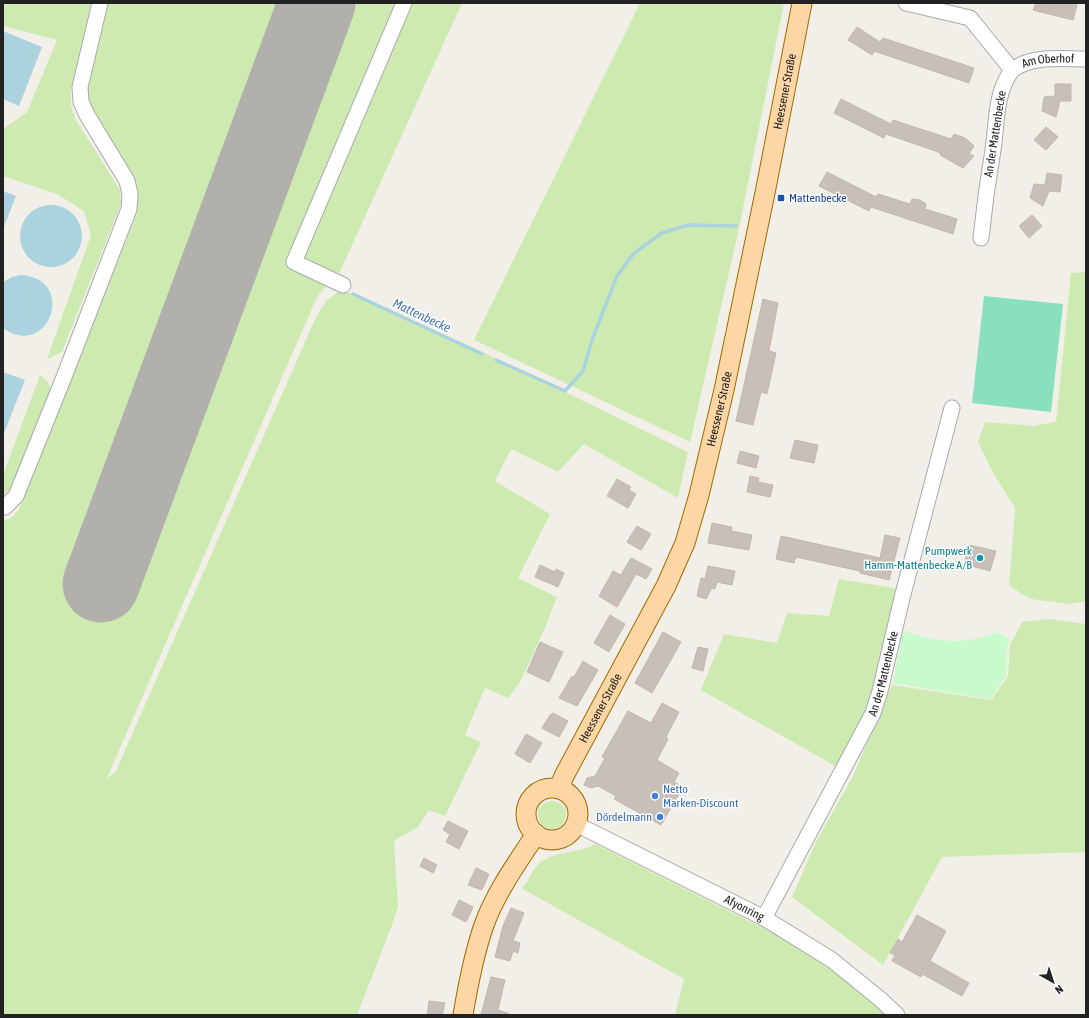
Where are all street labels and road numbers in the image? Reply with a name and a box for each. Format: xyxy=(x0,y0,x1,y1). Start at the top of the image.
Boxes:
street label: Am Oberhof xyxy=(1020,52,1075,71)
street label: Heessener Straße xyxy=(771,53,799,131)
street label: An der Mattenbecke xyxy=(981,90,1009,178)
street label: Heessener Straße xyxy=(704,370,735,448)
street label: An der Mattenbecke xyxy=(865,630,901,718)
street label: Heessener Straße xyxy=(576,671,625,745)
street label: Afyonring xyxy=(722,892,767,924)

